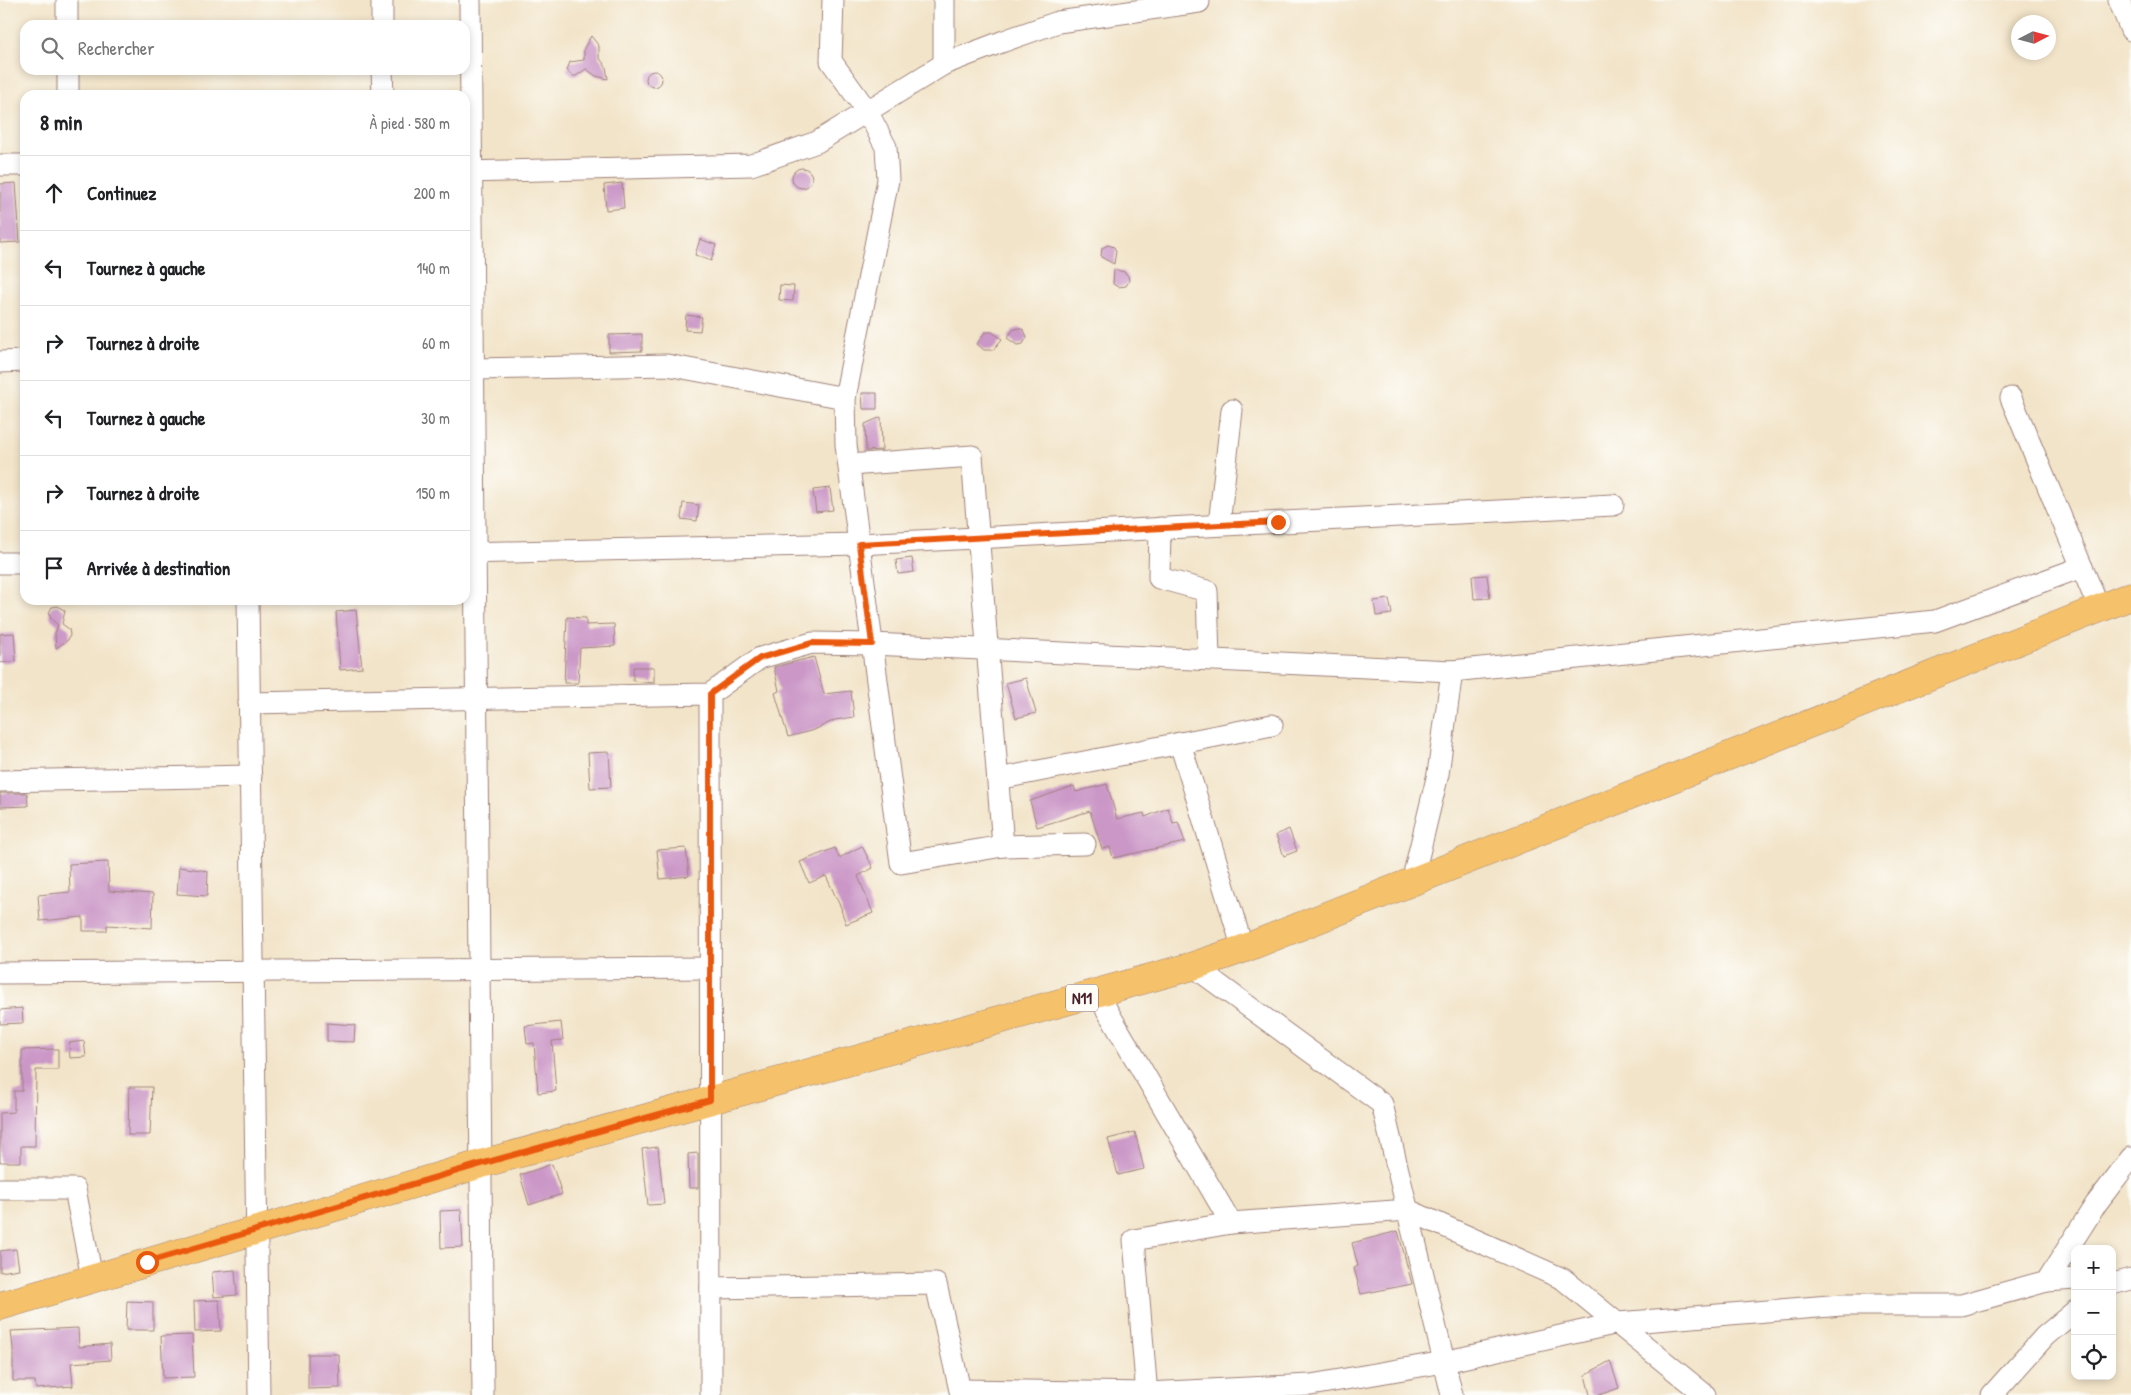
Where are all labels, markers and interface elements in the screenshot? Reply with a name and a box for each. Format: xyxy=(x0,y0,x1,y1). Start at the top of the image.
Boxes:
north arrow xyxy=(2011,15,2056,60)
search box xyxy=(20,20,470,75)
icon: search xyxy=(38,34,66,62)
text: Rechercher xyxy=(78,35,155,61)
text: 8 min xyxy=(40,108,82,137)
text: À pied · 580 m xyxy=(369,112,450,134)
icon: ahead xyxy=(40,179,68,207)
text: Continuez xyxy=(87,180,156,206)
text: 200 m xyxy=(414,182,450,204)
icon: left xyxy=(40,254,68,282)
text: Tournez à gauche xyxy=(87,255,205,281)
text: 140 m xyxy=(416,257,450,279)
icon: right xyxy=(40,329,68,357)
text: Tournez à droite xyxy=(87,330,200,356)
text: 60 m xyxy=(422,332,450,354)
icon: left xyxy=(40,404,68,432)
text: Tournez à gauche xyxy=(87,405,205,431)
text: 30 m xyxy=(421,407,450,429)
icon: right xyxy=(40,479,68,507)
text: Tournez à droite xyxy=(87,480,200,506)
text: 150 m xyxy=(416,482,450,504)
route end xyxy=(1267,511,1290,534)
icon: arrive xyxy=(40,554,68,582)
text: Arrivée à destination xyxy=(87,555,230,581)
road number: N11 xyxy=(1066,984,1098,1011)
map controls xyxy=(2071,1245,2116,1380)
button: + xyxy=(2071,1245,2116,1290)
route start xyxy=(136,1251,159,1274)
button: − xyxy=(2071,1290,2116,1335)
button: locate xyxy=(2071,1335,2116,1380)

